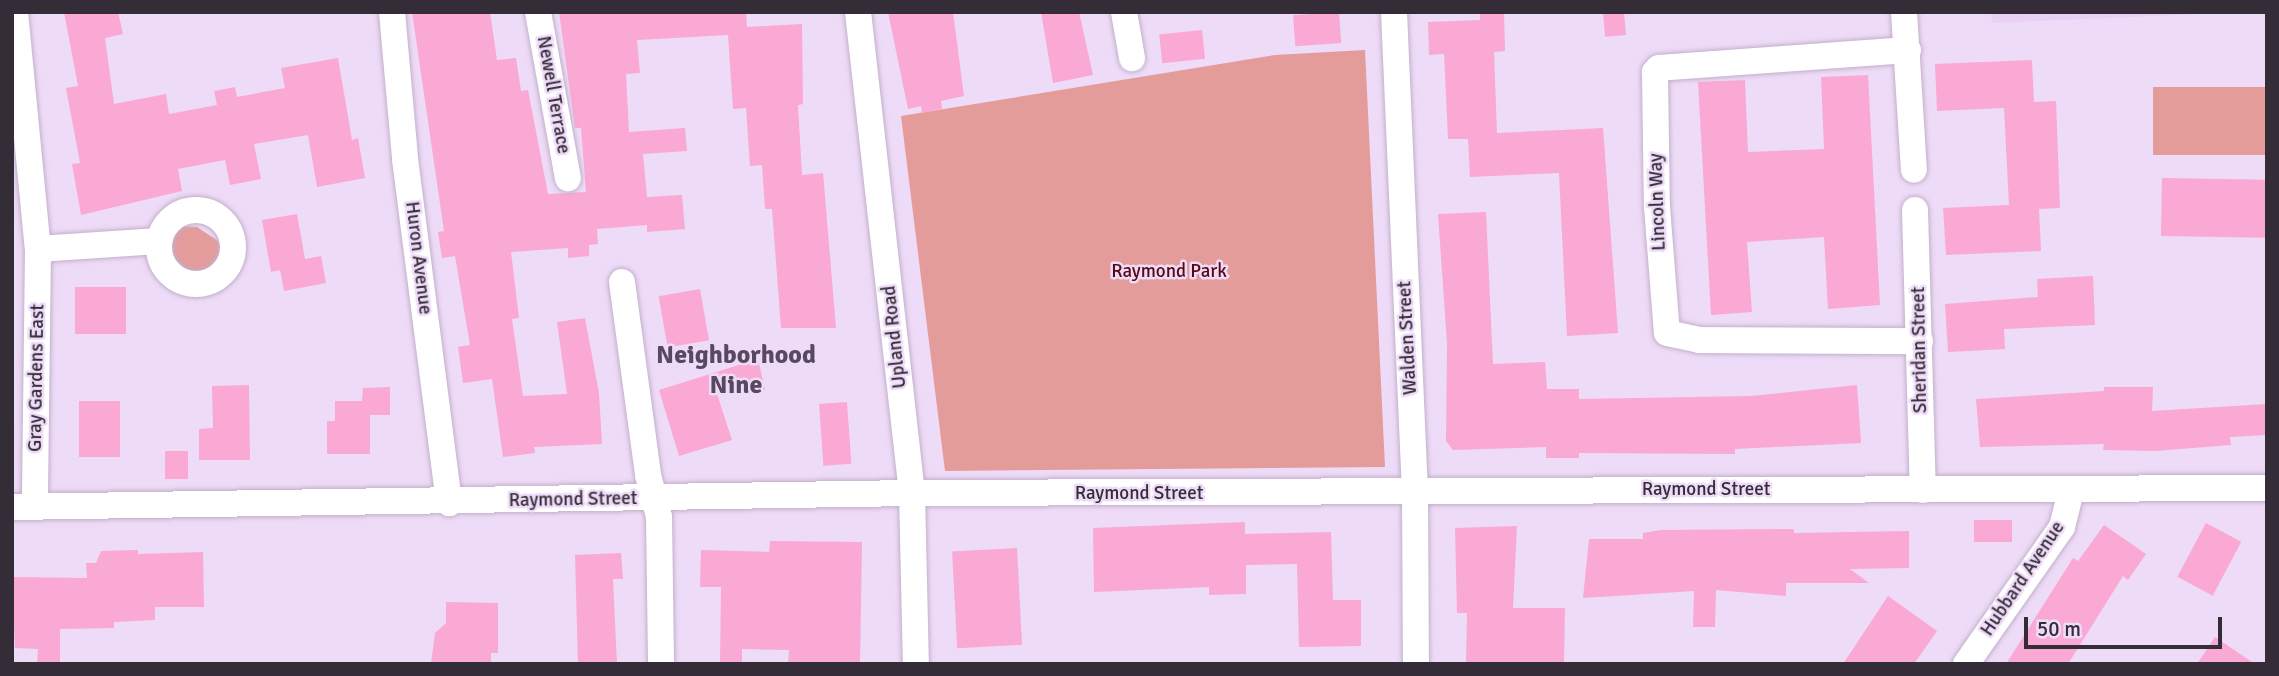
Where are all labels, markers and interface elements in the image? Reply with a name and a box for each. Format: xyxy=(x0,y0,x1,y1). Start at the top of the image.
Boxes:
street label: Newell Terrace xyxy=(531,34,575,156)
street label: Lincoln Way xyxy=(1645,153,1671,251)
street label: Huron Avenue xyxy=(400,200,436,316)
park label: Raymond Park xyxy=(1111,261,1227,283)
street label: Walden Street xyxy=(1394,280,1422,396)
street label: Upland Road xyxy=(878,284,912,390)
street label: Sheridan Street xyxy=(1907,286,1933,414)
street label: Gray Gardens East xyxy=(24,304,50,452)
district label: Neighborhood Nine xyxy=(656,340,816,402)
street label: Raymond Street xyxy=(1642,479,1770,501)
street label: Raymond Street xyxy=(1075,483,1203,505)
street label: Raymond Street xyxy=(508,487,638,513)
street label: Hubbard Avenue xyxy=(1976,517,2070,641)
scale bar xyxy=(2027,602,2225,646)
text: 50 m xyxy=(2037,616,2081,642)

